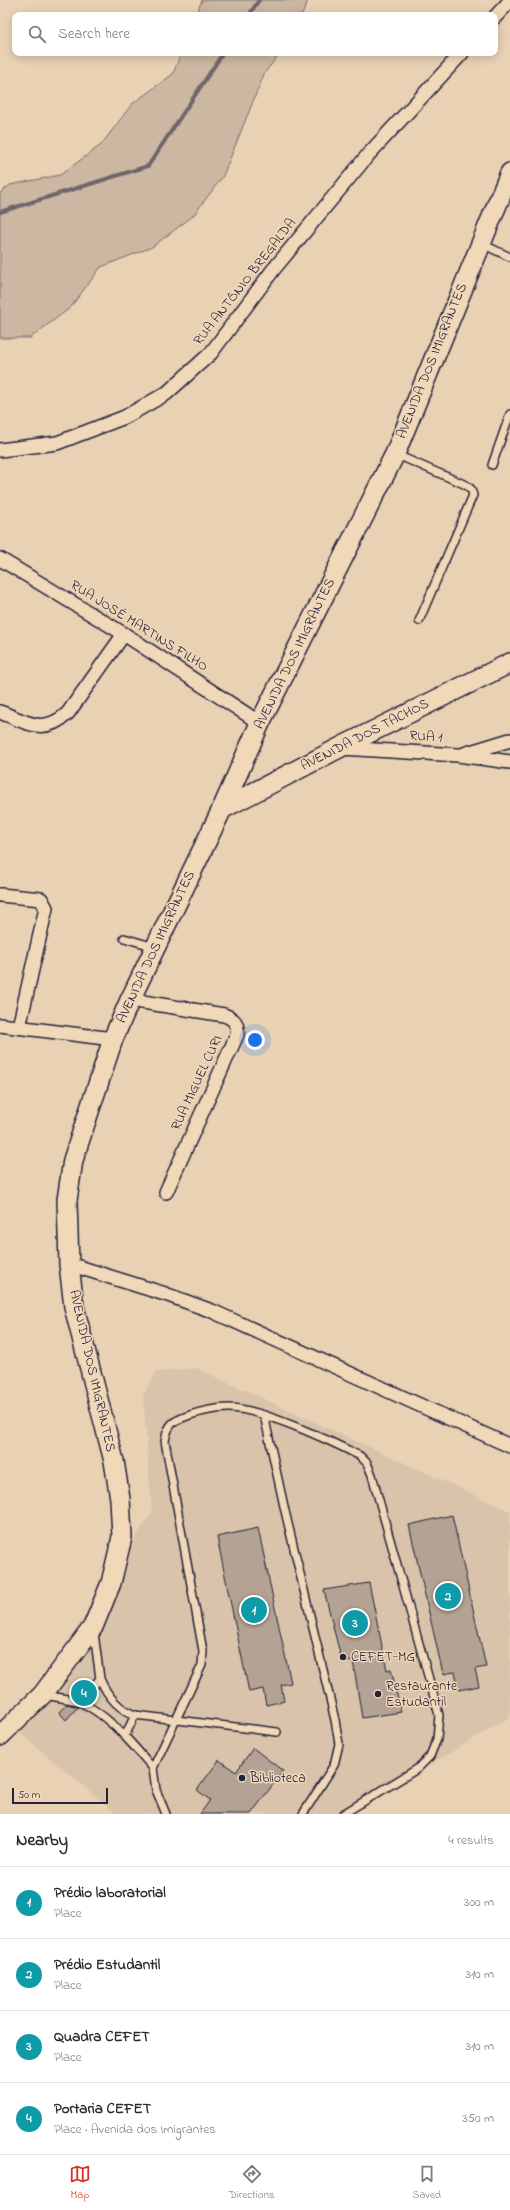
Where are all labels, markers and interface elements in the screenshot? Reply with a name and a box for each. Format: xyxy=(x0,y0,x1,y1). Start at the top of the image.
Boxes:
search box xyxy=(12,12,498,56)
icon: search xyxy=(26,23,48,45)
text: Search here xyxy=(58,23,130,45)
street label: RUA ANTÔNIO BREGALDA xyxy=(189,214,301,350)
street label: AVENIDA DOS IMIGRANTES xyxy=(391,280,473,442)
street label: RUA JOSÉ MARTINS FILHO xyxy=(66,575,212,677)
street label: AVENIDA DOS IMIGRANTES xyxy=(249,575,341,733)
street label: AVENIDA DOS TACHOS xyxy=(297,694,433,776)
street label: RUA 1 xyxy=(409,725,444,749)
street label: AVENIDA DOS IMIGRANTES xyxy=(111,867,201,1027)
your location xyxy=(245,1030,265,1050)
street label: RUA MIGUEL CURI xyxy=(166,1032,228,1134)
street label: AVENIDA DOS IMIGRANTES xyxy=(63,1288,121,1454)
pin: 2 xyxy=(435,1581,461,1611)
pin: 1 xyxy=(241,1595,267,1625)
pin: 3 xyxy=(342,1608,368,1638)
place label: CEFET-MG xyxy=(351,1647,415,1668)
marker: CEFET-MG xyxy=(338,1652,348,1662)
place label: Restaurante Estudantil xyxy=(386,1676,458,1713)
pin: 4 xyxy=(71,1678,97,1708)
marker: Restaurante Estudantil xyxy=(373,1689,383,1699)
place label: Biblioteca xyxy=(249,1768,306,1789)
marker: Biblioteca xyxy=(237,1773,247,1783)
scale bar xyxy=(12,1786,108,1805)
text: 50 m xyxy=(18,1787,40,1803)
text: Nearby xyxy=(16,1828,68,1853)
text: 4 results xyxy=(448,1831,494,1850)
text: Prédio laboratorial xyxy=(54,1882,166,1904)
text: 1 xyxy=(27,1893,31,1912)
text: 300 m xyxy=(464,1893,494,1912)
text: Place xyxy=(54,1904,82,1923)
text: Prédio Estudantil xyxy=(54,1954,160,1976)
text: 2 xyxy=(26,1965,32,1984)
text: 310 m xyxy=(466,1965,494,1984)
text: Place xyxy=(54,1976,82,1995)
text: Quadra CEFET xyxy=(54,2026,150,2048)
text: 3 xyxy=(26,2037,32,2056)
text: 310 m xyxy=(466,2037,494,2056)
text: Place xyxy=(54,2048,82,2067)
text: Portaria CEFET xyxy=(54,2098,151,2120)
text: 4 xyxy=(26,2109,32,2128)
text: 350 m xyxy=(462,2109,494,2128)
text: Place · Avenida dos Imigrantes xyxy=(54,2120,216,2139)
tab: Map xyxy=(69,2163,91,2203)
tab: Directions xyxy=(229,2163,274,2203)
tab: Saved xyxy=(412,2163,441,2203)

